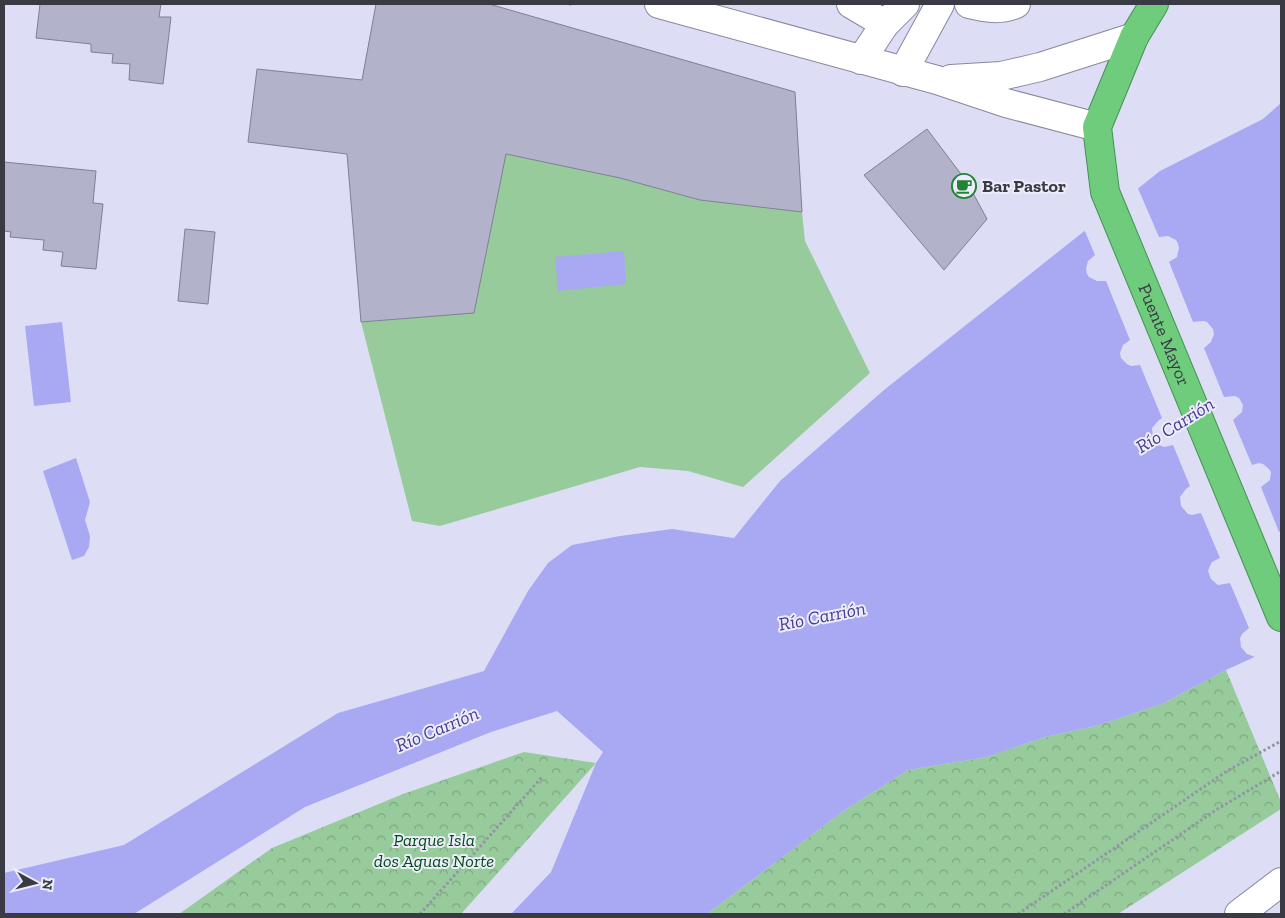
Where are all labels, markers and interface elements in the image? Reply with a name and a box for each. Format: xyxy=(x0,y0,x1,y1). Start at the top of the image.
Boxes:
cafe icon: Bar Pastor xyxy=(951,173,977,199)
place label: Bar Pastor xyxy=(982,175,1066,197)
street label: Puente Mayor xyxy=(1133,281,1195,389)
water label: Río Carrión xyxy=(1132,392,1218,458)
water label: Río Carrión xyxy=(777,596,867,636)
water label: Río Carrión xyxy=(392,701,482,757)
park label: Parque Isla dos Aguas Norte xyxy=(374,829,494,872)
north arrow xyxy=(10,858,60,908)
text: N xyxy=(38,878,56,891)

